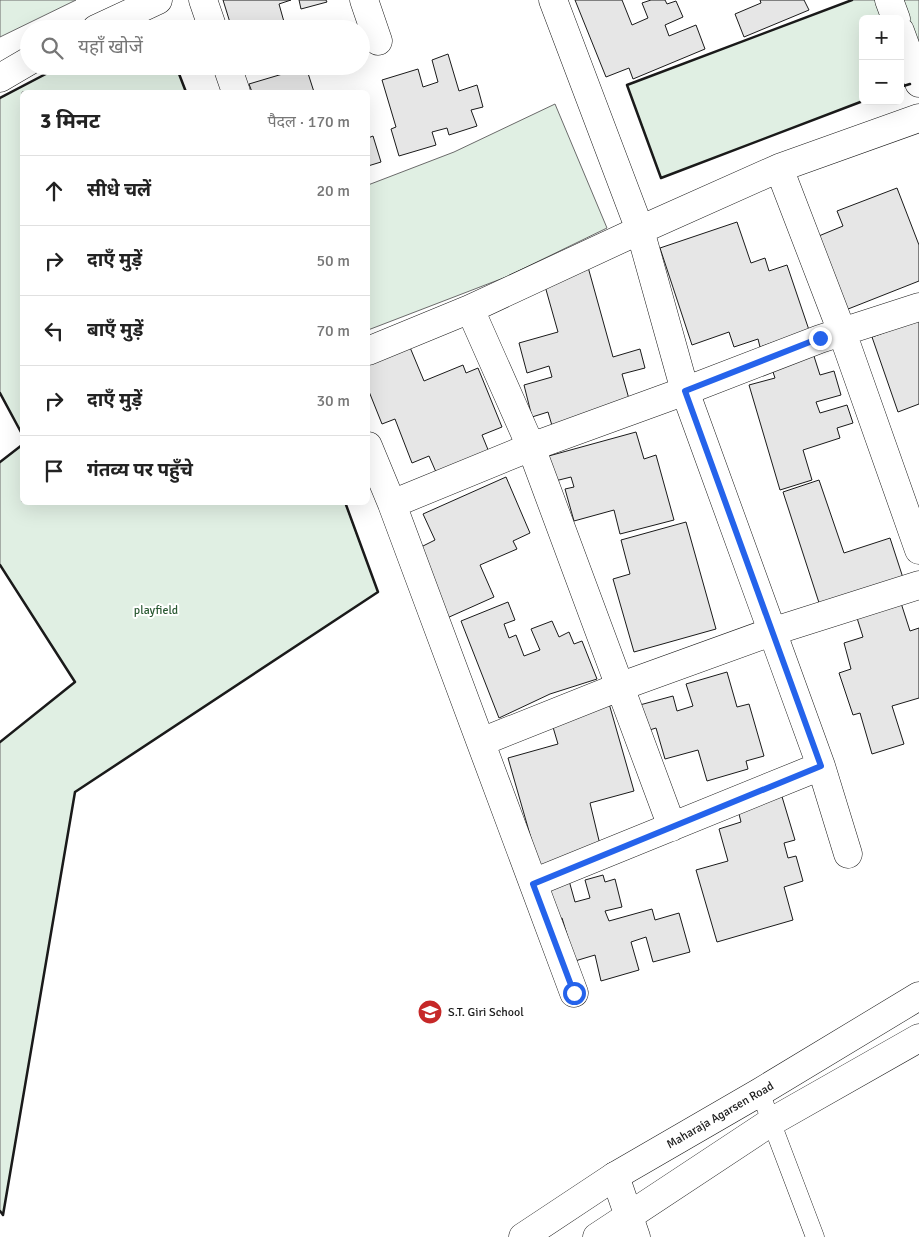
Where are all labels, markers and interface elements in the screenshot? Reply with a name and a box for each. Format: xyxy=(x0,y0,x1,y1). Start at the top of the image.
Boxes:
map controls xyxy=(859,15,904,105)
button: + xyxy=(859,15,904,60)
search box xyxy=(20,20,370,75)
icon: search xyxy=(38,34,66,62)
text: यहाँ खोजें xyxy=(78,35,143,59)
button: − xyxy=(859,60,904,105)
text: 3 मिनट xyxy=(40,108,100,134)
text: पैदल · 170 m xyxy=(267,112,350,132)
icon: ahead xyxy=(40,177,68,205)
text: सीधे चलें xyxy=(87,178,151,202)
text: 20 m xyxy=(316,181,350,201)
icon: right xyxy=(40,247,68,275)
text: दाएँ मुड़ें xyxy=(87,248,142,272)
text: 50 m xyxy=(316,251,350,271)
icon: left xyxy=(40,317,68,345)
text: बाएँ मुड़ें xyxy=(87,318,143,342)
text: 70 m xyxy=(316,321,350,341)
route end xyxy=(809,327,832,350)
icon: right xyxy=(40,387,68,415)
text: दाएँ मुड़ें xyxy=(87,388,142,412)
text: 30 m xyxy=(316,391,350,411)
icon: arrive xyxy=(40,457,68,485)
text: गंतव्य पर पहुँचे xyxy=(87,458,193,482)
park label: playfield xyxy=(134,603,178,618)
route start xyxy=(563,982,586,1005)
school or university icon: S.T. Giri School xyxy=(417,999,443,1025)
place label: S.T. Giri School xyxy=(448,1005,524,1020)
street label: Maharaja Agarsen Road xyxy=(664,1079,776,1152)

